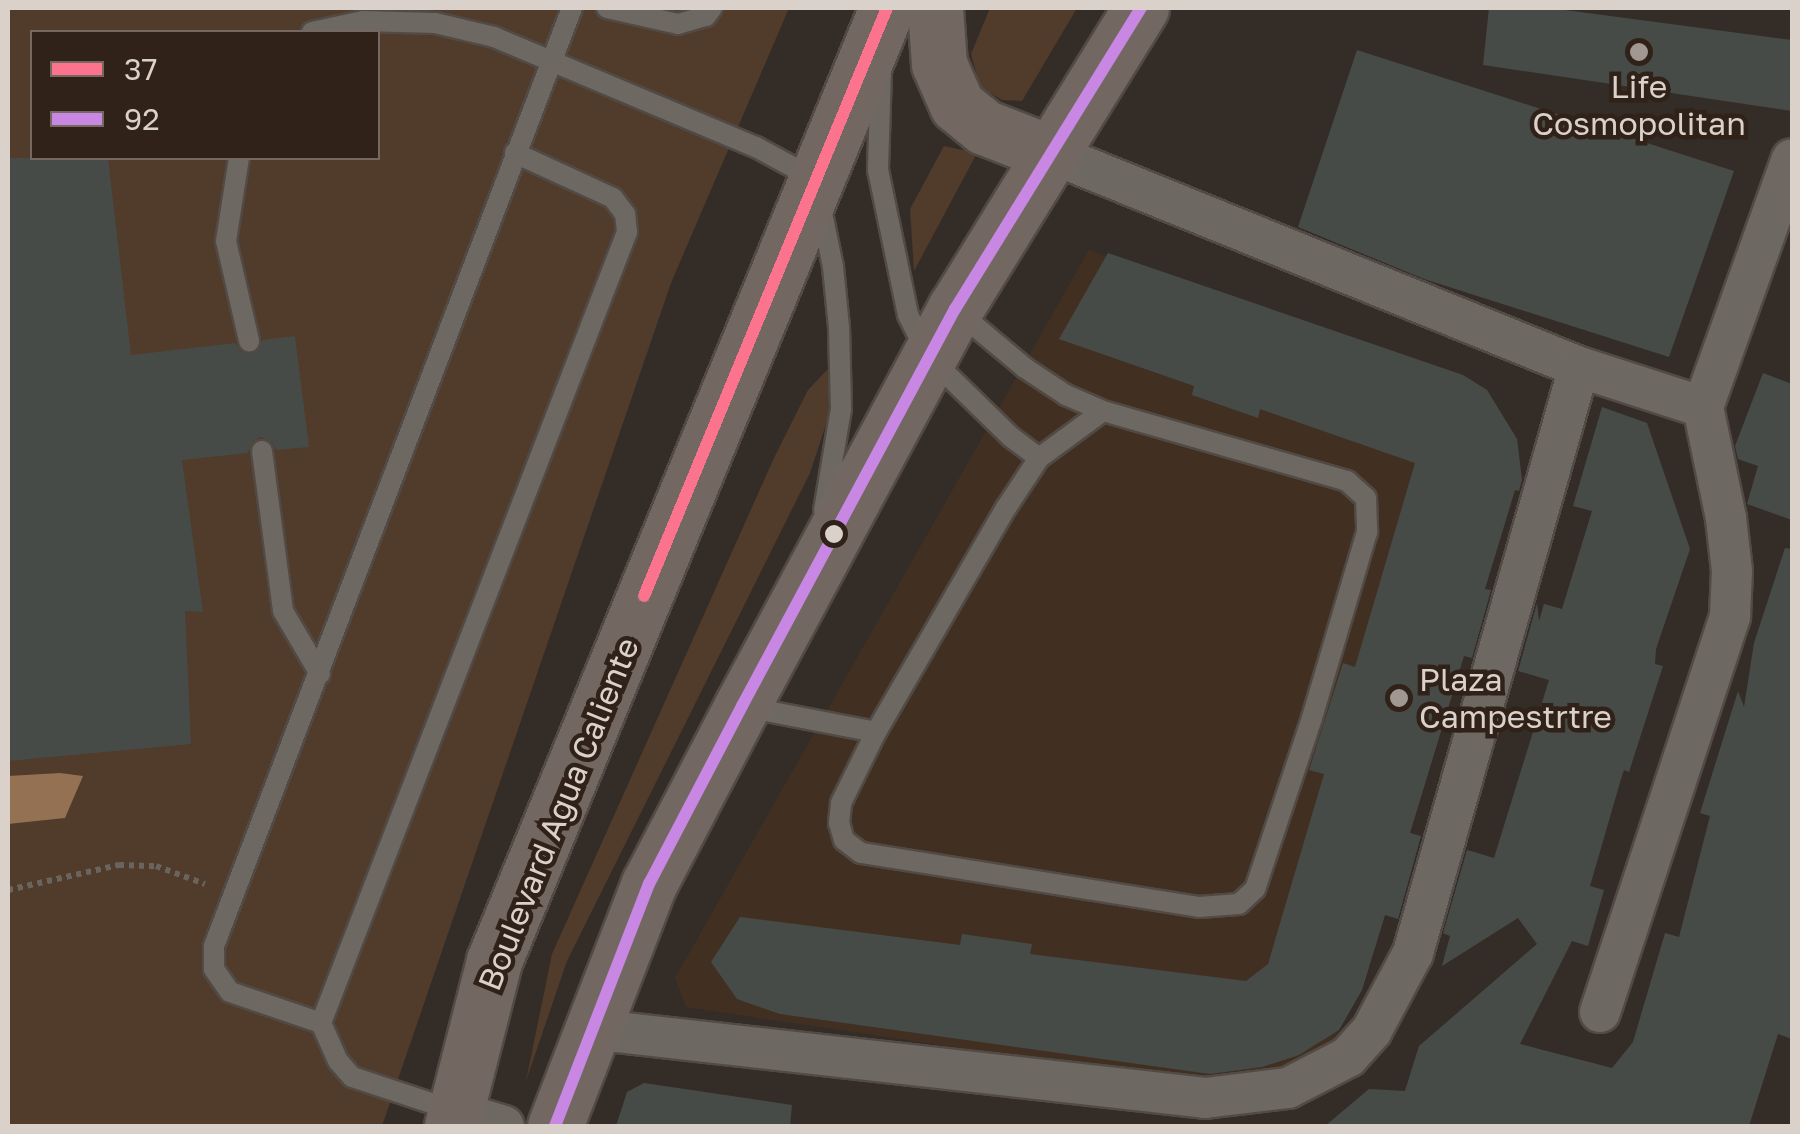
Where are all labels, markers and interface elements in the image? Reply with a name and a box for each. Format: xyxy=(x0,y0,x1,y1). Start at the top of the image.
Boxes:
legend xyxy=(30,30,380,160)
marker: Life Cosmopolitan xyxy=(1628,41,1650,63)
text: 37 xyxy=(124,51,157,87)
place label: Life Cosmopolitan xyxy=(1532,68,1746,143)
text: 92 xyxy=(124,101,160,137)
unlabelled marker xyxy=(824,524,844,544)
street label: Boulevard Agua Caliente xyxy=(470,632,646,996)
place label: Plaza Campestrtre xyxy=(1419,661,1612,736)
marker: Plaza Campestrtre xyxy=(1388,687,1410,709)

